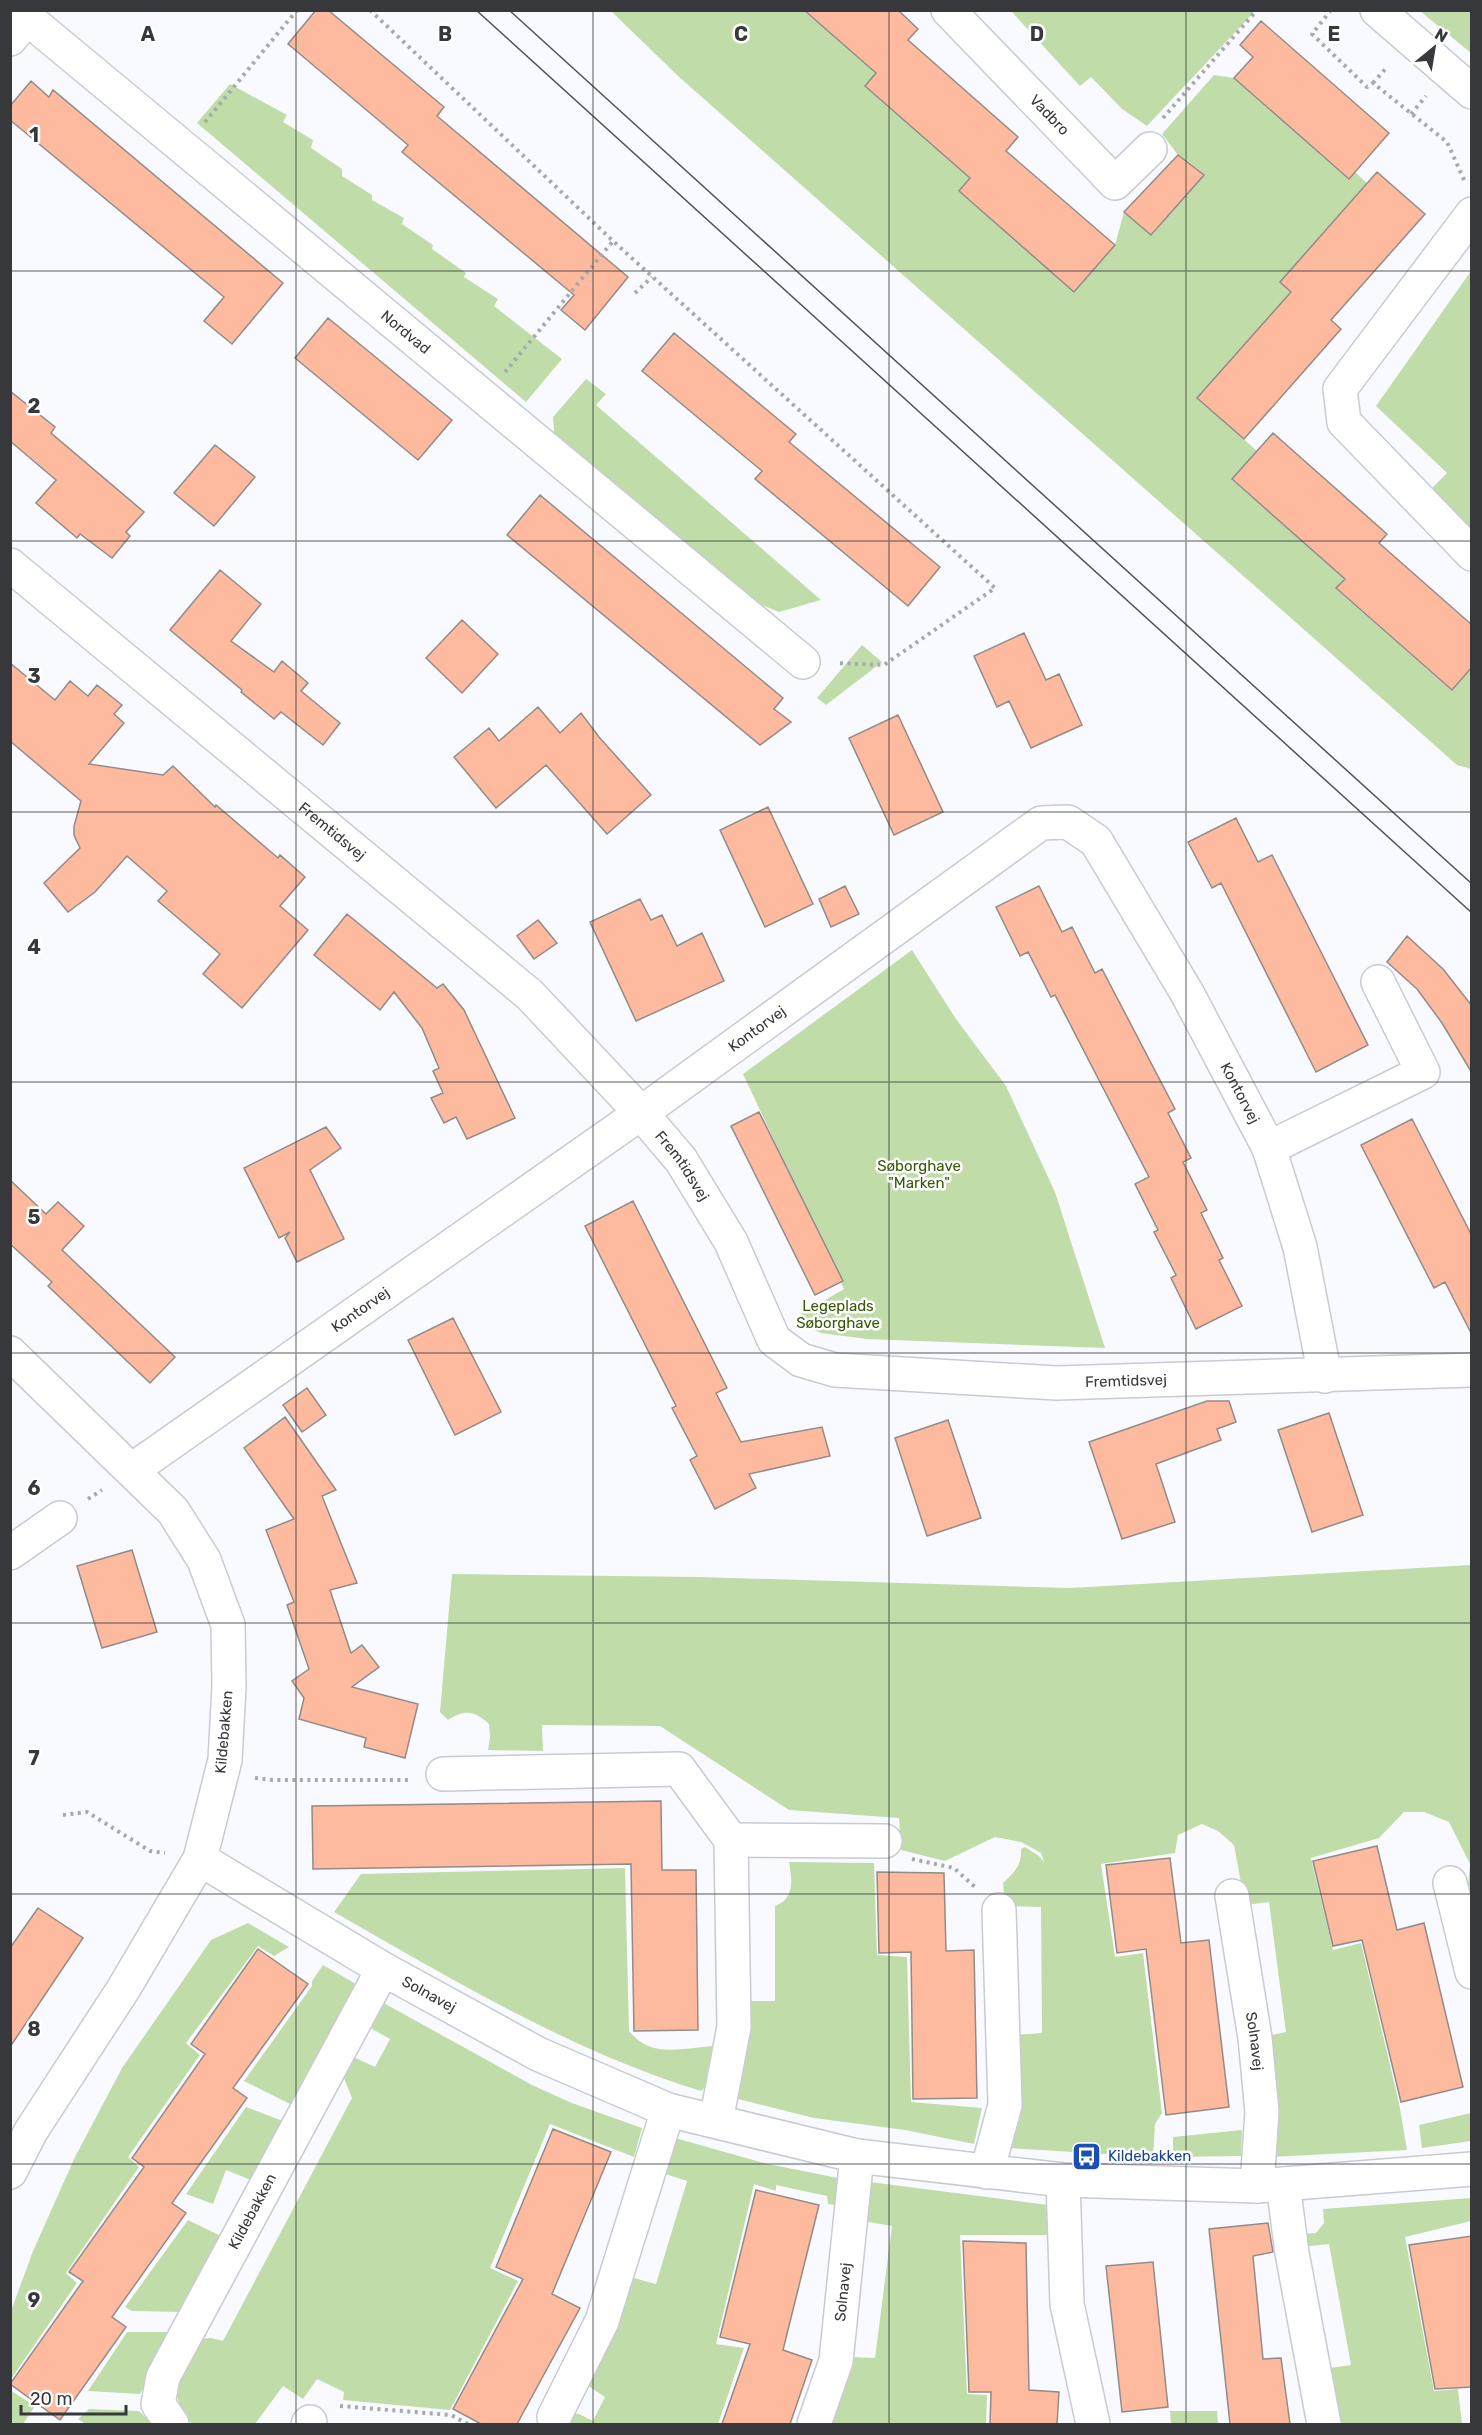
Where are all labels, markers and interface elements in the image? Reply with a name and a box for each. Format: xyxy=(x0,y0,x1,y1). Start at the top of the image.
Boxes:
north arrow xyxy=(1404,18,1464,78)
text: A xyxy=(141,22,156,46)
text: B xyxy=(438,22,452,46)
text: C xyxy=(734,22,748,46)
text: D xyxy=(1030,22,1044,46)
text: E xyxy=(1328,22,1340,46)
text: N xyxy=(1432,24,1451,47)
street label: Vadbro xyxy=(1026,91,1073,139)
text: 1 xyxy=(29,123,39,147)
street label: Nordvad xyxy=(377,306,434,358)
text: 2 xyxy=(28,394,41,418)
text: 3 xyxy=(27,664,41,688)
street label: Fremtidsvej xyxy=(295,798,369,864)
text: 4 xyxy=(27,935,41,959)
street label: Kontorvej xyxy=(725,1002,789,1056)
street label: Kontorvej xyxy=(1216,1059,1263,1127)
street label: Fremtidsvej xyxy=(651,1127,713,1204)
park label: Søborghave "Marken" xyxy=(877,1157,961,1192)
text: 5 xyxy=(28,1205,41,1229)
street label: Kontorvej xyxy=(328,1283,393,1336)
park label: Legeplads Søborghave xyxy=(796,1297,880,1332)
street label: Fremtidsvej xyxy=(1085,1371,1167,1391)
text: 6 xyxy=(27,1476,41,1500)
street label: Kildebakken xyxy=(211,1690,237,1774)
text: 7 xyxy=(28,1746,40,1770)
street label: Solnavej xyxy=(399,1972,459,2016)
street label: Solnavej xyxy=(1242,2010,1267,2071)
text: 8 xyxy=(27,2017,41,2041)
bus stop icon: Kildebakken xyxy=(1071,2140,1103,2172)
place label: Kildebakken xyxy=(1108,2147,1191,2165)
street label: Kildebakken xyxy=(225,2170,280,2252)
street label: Solnavej xyxy=(831,2262,855,2322)
text: 9 xyxy=(28,2288,41,2312)
scale bar xyxy=(21,2378,126,2416)
text: 20 m xyxy=(30,2388,72,2410)

